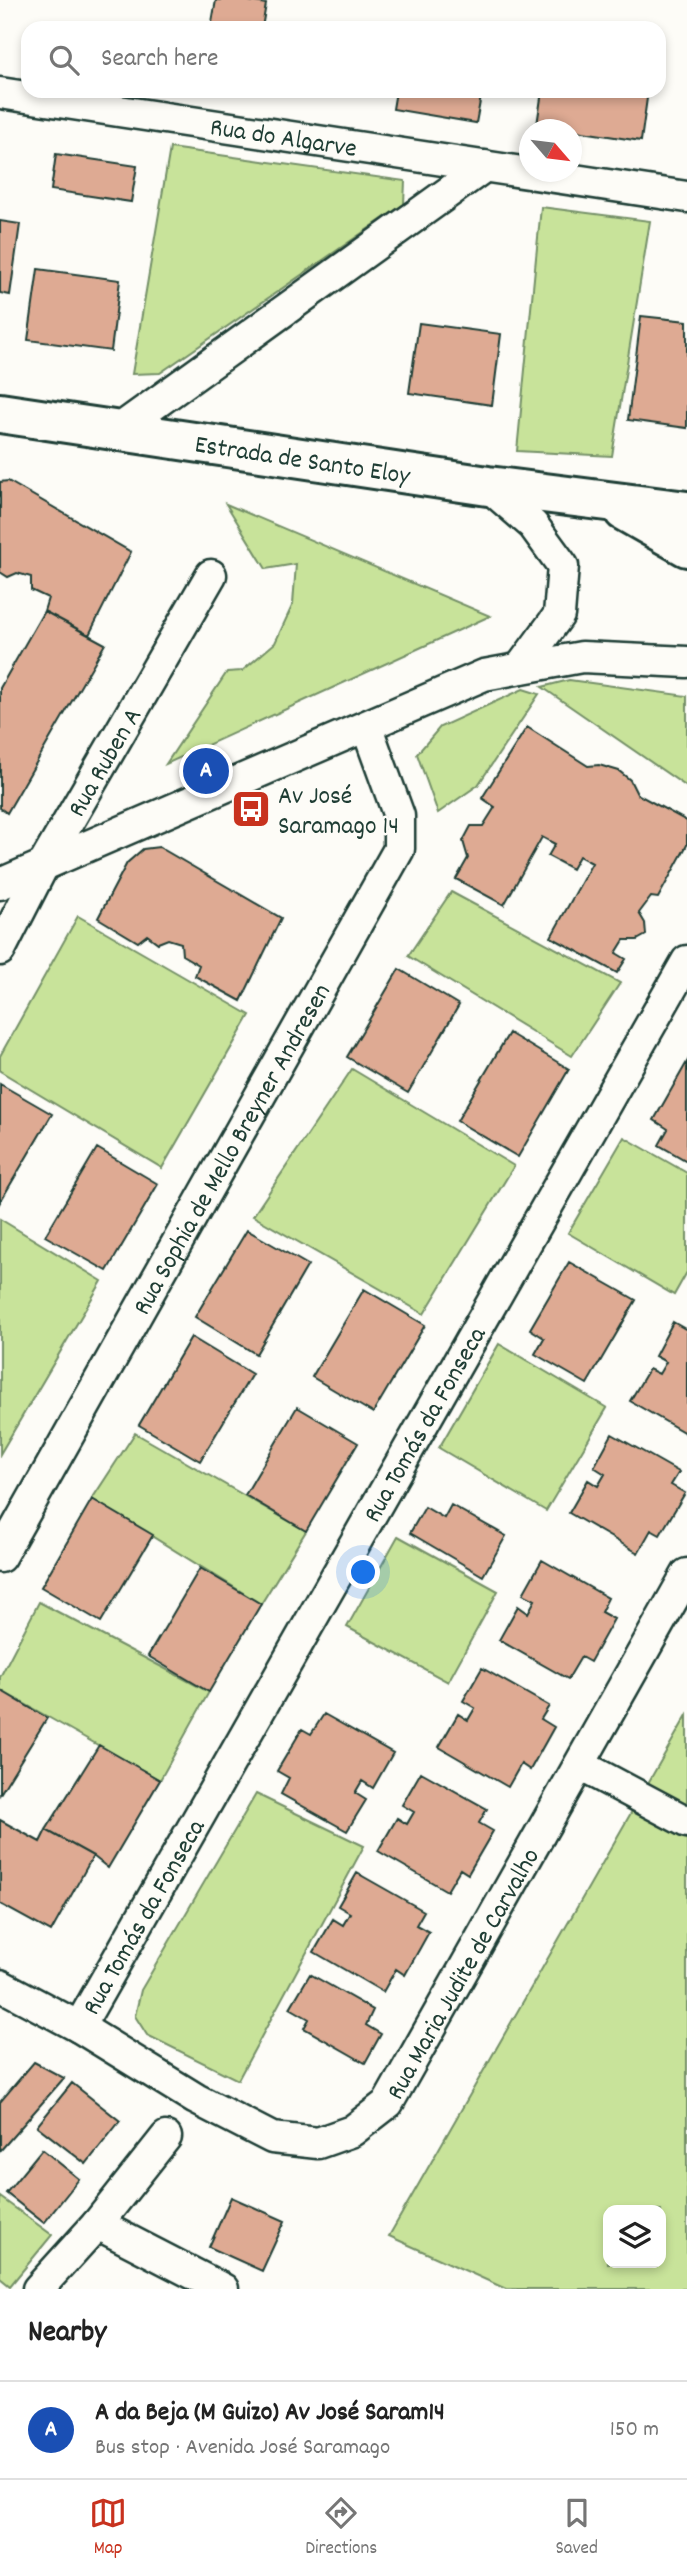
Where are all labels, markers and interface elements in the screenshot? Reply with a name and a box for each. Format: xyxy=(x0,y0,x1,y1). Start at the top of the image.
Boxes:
search box xyxy=(21,21,666,98)
icon: search xyxy=(45,41,83,79)
text: Search here xyxy=(101,41,219,78)
street label: Rua do Algarve xyxy=(207,110,359,169)
north arrow xyxy=(519,119,582,182)
street label: Estrada de Santo Eloy xyxy=(192,427,413,496)
street label: Rua Ruben A xyxy=(60,702,153,825)
pin: A xyxy=(183,745,229,797)
place label: Av José Saramago 14 xyxy=(278,779,399,846)
bus stop icon: Av José Saramago 14 xyxy=(230,788,272,830)
street label: Rua Sophia de Mello Breyner Andresen xyxy=(125,978,342,1323)
street label: Rua Tomás da Fonseca xyxy=(356,1320,497,1530)
your location xyxy=(346,1555,380,1589)
street label: Rua Tomás da Fonseca xyxy=(75,1812,216,2023)
street label: Rua Maria Judite de Carvalho xyxy=(379,1842,550,2107)
map controls xyxy=(603,2205,666,2268)
button: layers xyxy=(603,2205,666,2268)
text: Nearby xyxy=(28,2313,106,2356)
text: A da Beja (M Guizo) Av José Saram14 xyxy=(95,2395,445,2432)
text: A xyxy=(45,2414,57,2447)
text: 150 m xyxy=(610,2414,659,2447)
text: Bus stop · Avenida José Saramago xyxy=(95,2432,390,2465)
tab: Map xyxy=(89,2494,127,2563)
tab: Directions xyxy=(305,2494,377,2563)
tab: Saved xyxy=(555,2494,598,2563)

